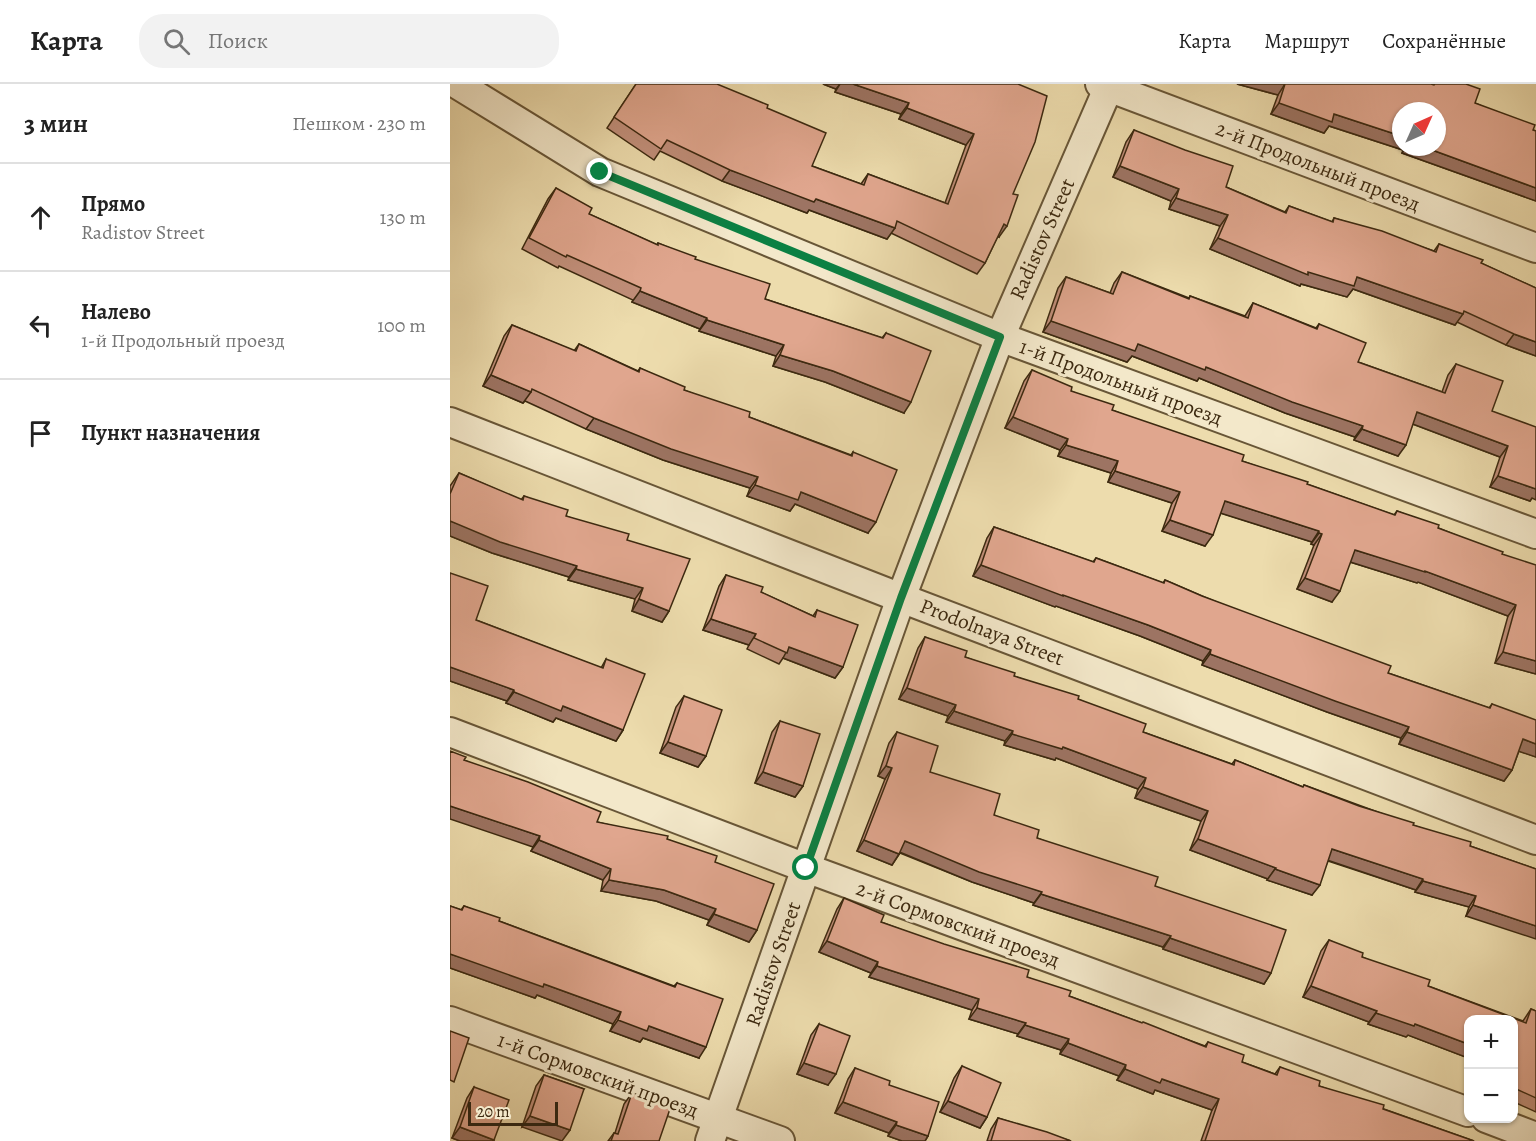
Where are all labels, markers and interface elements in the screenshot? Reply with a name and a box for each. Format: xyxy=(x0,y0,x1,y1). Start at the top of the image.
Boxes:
search box xyxy=(139,14,559,68)
text: Карта xyxy=(30,22,103,60)
icon: search xyxy=(160,25,193,58)
text: Поиск xyxy=(208,26,268,56)
text: Карта xyxy=(1178,27,1231,55)
text: Маршрут xyxy=(1264,27,1349,55)
text: Сохранённые xyxy=(1382,27,1506,55)
north arrow xyxy=(1392,102,1446,156)
text: 3 мин xyxy=(24,106,88,141)
text: Пешком · 230 m xyxy=(292,110,426,137)
street label: 2-й Продольный проезд xyxy=(1212,114,1424,218)
route end xyxy=(586,158,612,184)
street label: Radistov Street xyxy=(1003,174,1081,304)
text: Прямо xyxy=(81,189,145,219)
icon: ahead xyxy=(24,201,57,234)
text: 130 m xyxy=(380,204,426,231)
text: Radistov Street xyxy=(81,219,205,246)
text: Налево xyxy=(81,297,151,327)
icon: left xyxy=(24,309,57,342)
text: 100 m xyxy=(377,312,426,339)
text: 1-й Продольный проезд xyxy=(81,327,285,354)
street label: 1-й Продольный проезд xyxy=(1016,332,1226,432)
icon: arrive xyxy=(24,417,57,450)
text: Пункт назначения xyxy=(81,418,260,448)
street label: Prodolnaya Street xyxy=(916,592,1068,672)
route start xyxy=(792,854,818,880)
street label: 2-й Сормовский проезд xyxy=(852,874,1064,974)
street label: Radistov Street xyxy=(739,898,807,1030)
map controls xyxy=(1464,1015,1518,1123)
button: + xyxy=(1464,1015,1518,1069)
street label: 1-й Сормовский проезд xyxy=(494,1026,702,1124)
button: − xyxy=(1464,1069,1518,1123)
scale bar xyxy=(468,1099,558,1126)
text: 20 m xyxy=(477,1101,510,1123)

